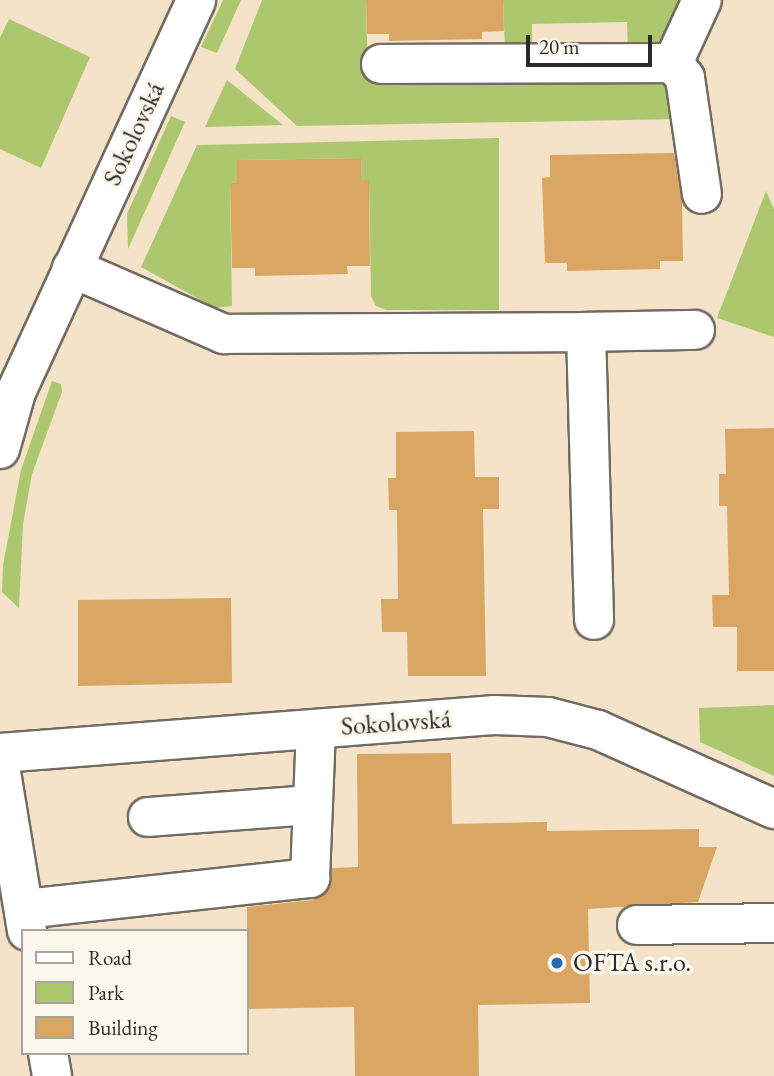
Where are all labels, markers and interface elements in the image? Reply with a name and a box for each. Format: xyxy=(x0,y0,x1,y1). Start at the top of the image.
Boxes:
scale bar xyxy=(529,21,655,65)
text: 20 m xyxy=(539,33,580,60)
street label: Sokolovská xyxy=(97,77,171,191)
street label: Sokolovská xyxy=(340,704,452,742)
legend xyxy=(21,929,248,1055)
text: Road xyxy=(88,944,132,971)
place label: OFTA s.r.o. xyxy=(573,947,691,979)
marker: OFTA s.r.o. xyxy=(547,953,567,973)
text: Park xyxy=(88,979,124,1006)
text: Building xyxy=(88,1014,158,1041)

